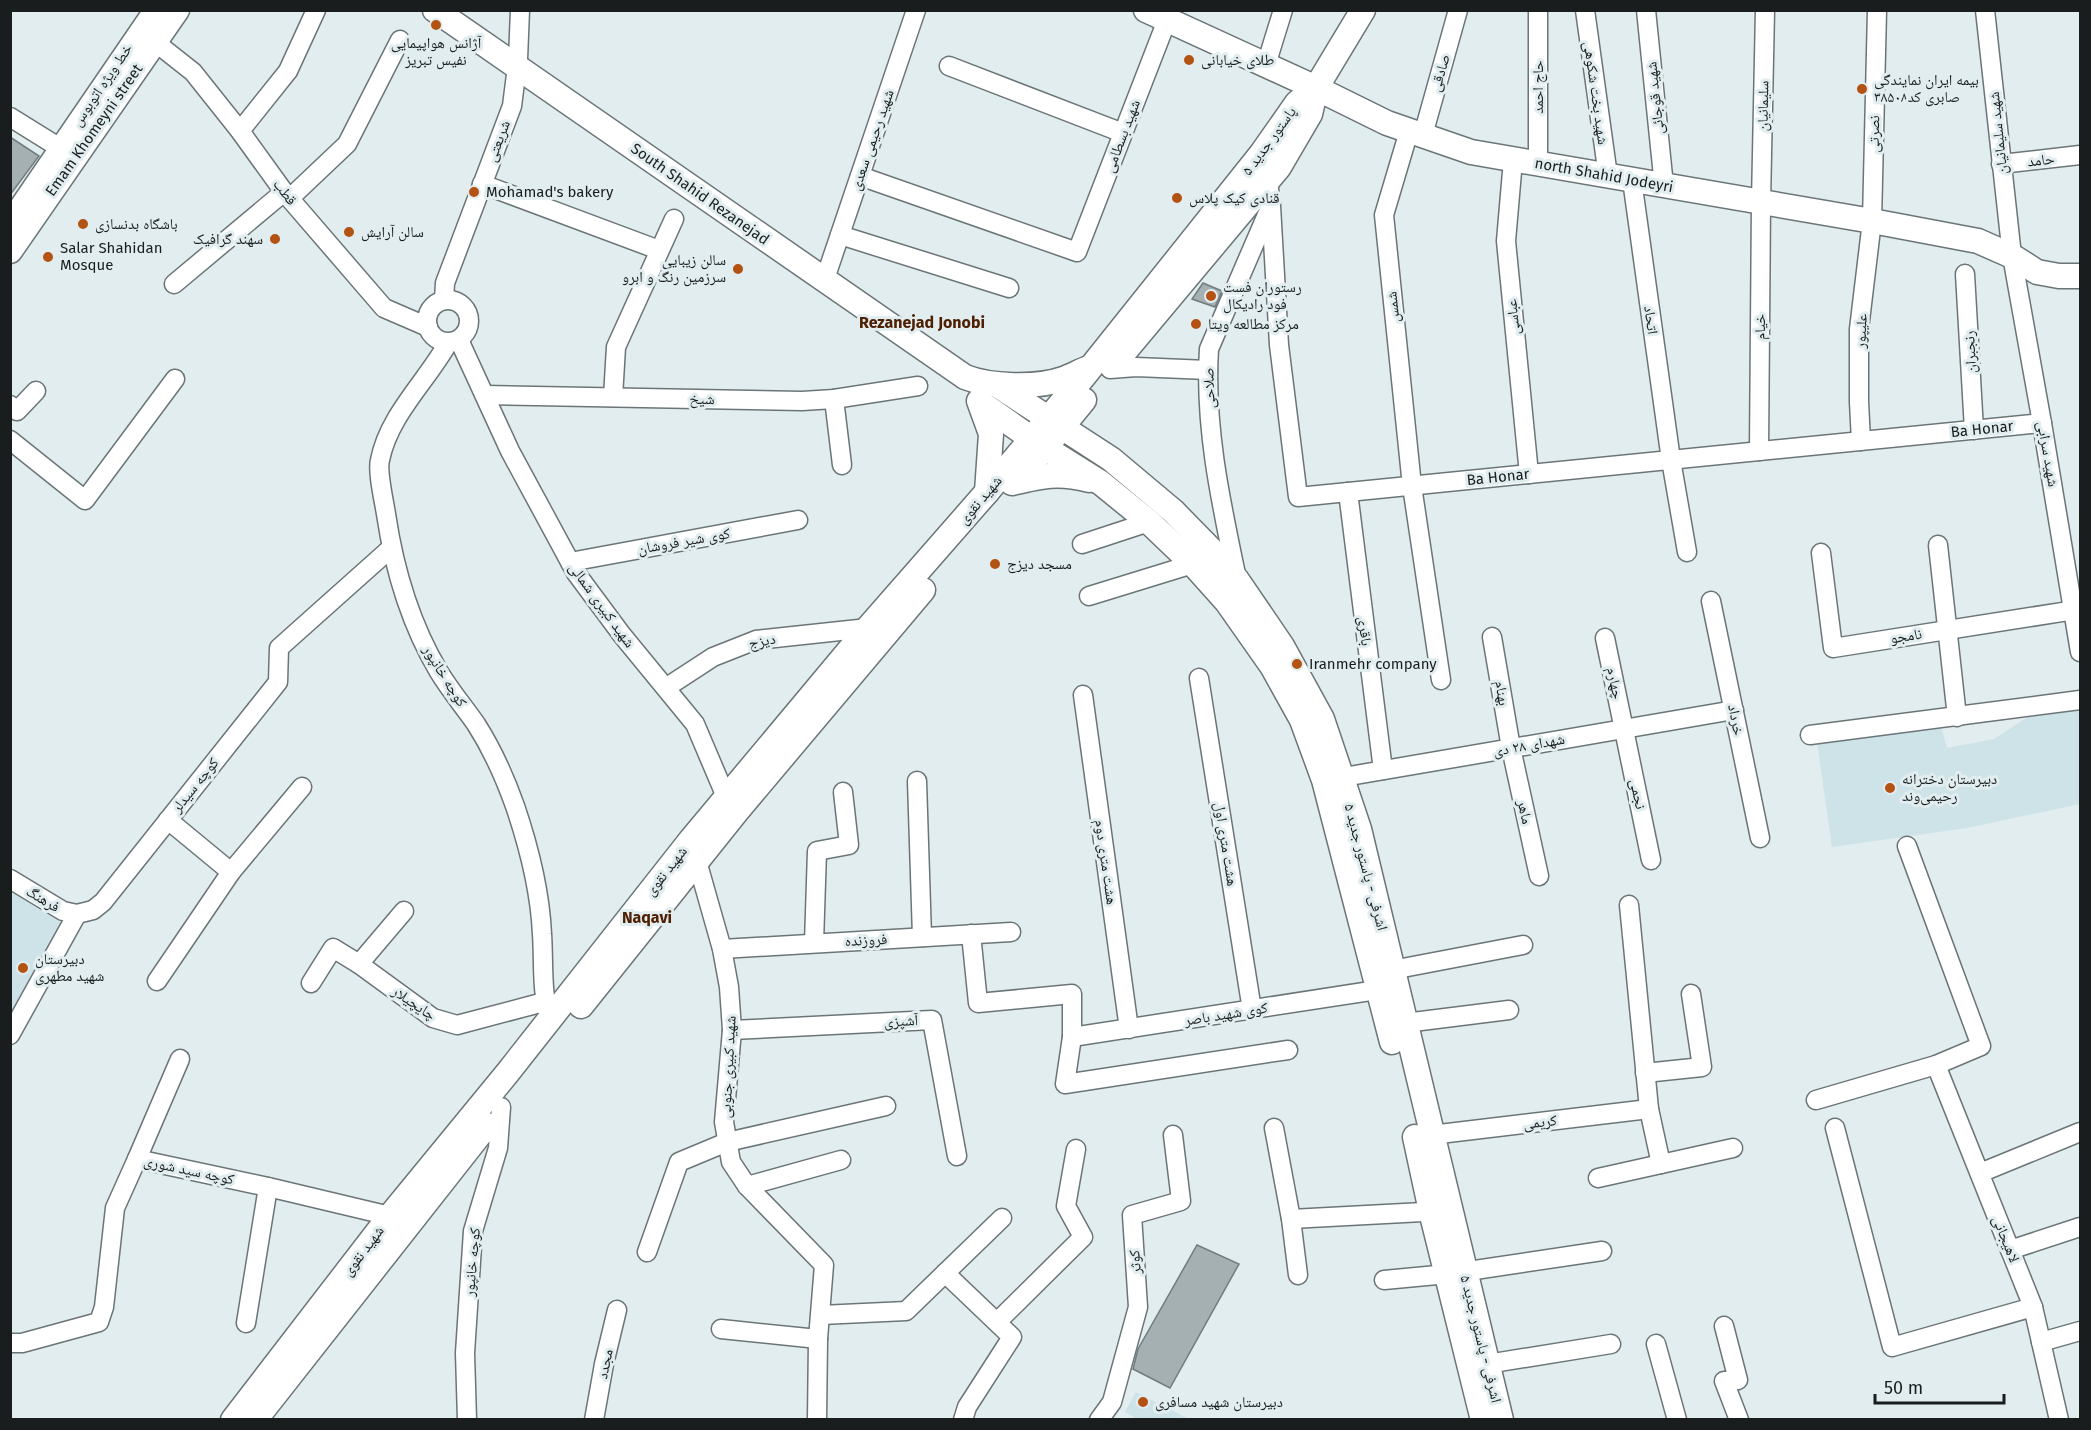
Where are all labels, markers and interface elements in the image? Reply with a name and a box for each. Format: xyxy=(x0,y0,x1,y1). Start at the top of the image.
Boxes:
marker: آژانس هواپیمایی نفیس تبریز xyxy=(429,18,443,32)
place label: آژانس هواپیمایی نفیس تبریز xyxy=(391,34,482,70)
street label: خط ویژه اتوبوس xyxy=(68,40,137,130)
street label: شهید بخت شکوهی xyxy=(1579,40,1612,146)
place label: طلای خیابانی xyxy=(1201,51,1274,70)
street label: صادقی xyxy=(1426,52,1455,94)
marker: طلای خیابانی xyxy=(1182,53,1196,67)
street label: Emam Khomeyni street xyxy=(42,60,147,199)
street label: حاج احمد xyxy=(1529,60,1548,114)
street label: شهید قوجائی xyxy=(1642,60,1669,135)
place label: بیمه ایران نمایندگی صابری کد۳۸۵۰۸ xyxy=(1874,71,1979,107)
street label: سلیمانیان xyxy=(1754,80,1773,132)
marker: بیمه ایران نمایندگی صابری کد۳۸۵۰۸ xyxy=(1855,82,1869,96)
street label: شهید رحیمی سعدی xyxy=(846,87,899,193)
street label: شهید سلیمانیان xyxy=(1985,91,2012,175)
street label: شهید بسطامی xyxy=(1100,97,1145,175)
street label: پاستور جدید ۵ xyxy=(1238,103,1300,179)
street label: نصرتی xyxy=(1865,115,1884,153)
street label: شریعتی xyxy=(482,118,515,165)
street label: South Shahid Rezanejad xyxy=(627,139,773,249)
street label: حامد xyxy=(2026,150,2056,170)
street label: north Shahid Jodeyri xyxy=(1533,154,1675,196)
street label: قطب xyxy=(269,175,301,209)
place label: Mohamad's bakery xyxy=(486,183,614,201)
marker: Mohamad's bakery xyxy=(467,185,481,199)
place label: قنادی کیک پلاس xyxy=(1189,189,1280,208)
marker: قنادی کیک پلاس xyxy=(1170,191,1184,205)
place label: باشگاه بدنسازی xyxy=(95,215,178,234)
marker: باشگاه بدنسازی xyxy=(76,217,90,231)
place label: سالن آرایش xyxy=(361,223,424,242)
marker: سالن آرایش xyxy=(342,225,356,239)
place label: سهند گرافیک xyxy=(193,230,263,248)
marker: سهند گرافیک xyxy=(268,232,282,246)
place label: Salar Shahidan Mosque xyxy=(60,239,163,274)
marker: Salar Shahidan Mosque xyxy=(41,250,55,264)
place label: سالن زیبایی سرزمین رنگ و ابرو xyxy=(622,251,726,287)
marker: سالن زیبایی سرزمین رنگ و ابرو xyxy=(731,262,745,276)
place label: رستوران فست فود رادیکال xyxy=(1223,278,1302,314)
marker: رستوران فست فود رادیکال xyxy=(1204,289,1218,303)
street label: شمس xyxy=(1382,290,1405,324)
street label: عباسی xyxy=(1502,298,1525,336)
street label: اتحاد xyxy=(1640,305,1662,335)
district label: Rezanejad Jonobi xyxy=(859,313,985,332)
street label: علیپور xyxy=(1851,313,1871,350)
street label: خیام xyxy=(1751,314,1770,340)
place label: مرکز مطالعه ویتا xyxy=(1208,315,1299,333)
marker: مرکز مطالعه ویتا xyxy=(1189,317,1203,331)
street label: رنجبران xyxy=(1960,330,1981,374)
street label: صلاحی xyxy=(1199,367,1220,409)
street label: شیخ xyxy=(689,390,715,409)
street label: Ba Honar xyxy=(1950,417,2014,441)
street label: شهید سرابی xyxy=(2032,420,2063,488)
street label: Ba Honar xyxy=(1466,465,1530,489)
street label: شهید نقوی xyxy=(954,472,1006,529)
street label: کوی شیر فروشان xyxy=(636,524,732,559)
place label: مسجد دیزج xyxy=(1007,555,1072,574)
marker: مسجد دیزج xyxy=(988,557,1002,571)
street label: شهید کبیری شمالی xyxy=(564,559,639,652)
street label: باقری xyxy=(1353,615,1376,647)
street label: نامجو xyxy=(1889,625,1923,647)
street label: دیزج xyxy=(747,629,777,654)
street label: کوچه خانپور xyxy=(418,641,471,710)
place label: Iranmehr company xyxy=(1309,655,1437,673)
marker: Iranmehr company xyxy=(1290,657,1304,671)
street label: چهارم xyxy=(1602,665,1627,701)
street label: بهنام xyxy=(1490,679,1513,707)
street label: خرداد xyxy=(1724,703,1748,738)
street label: شهدای ۲۸ دی xyxy=(1492,730,1567,761)
street label: کوچه سیدلر xyxy=(167,754,223,817)
place label: دبیرستان دخترانه رحیمی‌وند xyxy=(1902,770,1997,806)
street label: نجمی xyxy=(1625,777,1650,811)
marker: دبیرستان دخترانه رحیمی‌وند xyxy=(1883,781,1897,795)
street label: ماهر xyxy=(1513,797,1536,826)
street label: هشت متری اول xyxy=(1209,801,1242,887)
street label: اشرفی - پاستور جدید ۵ xyxy=(1339,802,1392,933)
street label: هشت متری دوم xyxy=(1090,818,1121,906)
street label: شهید نقوی xyxy=(641,842,692,900)
street label: فرهنگ xyxy=(23,882,63,916)
district label: Naqavi xyxy=(622,908,672,927)
street label: فروزنده xyxy=(844,930,888,950)
place label: دبیرستان شهید مطهری xyxy=(35,950,105,986)
marker: دبیرستان شهید مطهری xyxy=(16,961,30,975)
street label: چایچیلار xyxy=(388,981,440,1024)
street label: کوی شهید باصر xyxy=(1182,999,1269,1031)
street label: آشپزی xyxy=(883,1011,920,1032)
street label: شهید کبیری جنوبی xyxy=(716,1015,741,1119)
street label: کریمی xyxy=(1522,1111,1558,1134)
street label: کوچه سید شوری xyxy=(142,1152,236,1189)
street label: لاهیجانی xyxy=(1988,1213,2024,1265)
street label: شهید نقوی xyxy=(338,1222,389,1280)
street label: کوچه خانپور xyxy=(460,1227,484,1298)
street label: کوثر xyxy=(1125,1249,1145,1276)
street label: اشرفی - پاستور جدید ۵ xyxy=(1455,1273,1506,1405)
street label: مجدد xyxy=(593,1347,617,1381)
scale bar xyxy=(1875,1367,2004,1405)
text: 50 m xyxy=(1884,1377,1923,1399)
place label: دبیرستان شهید مسافری xyxy=(1155,1393,1283,1412)
marker: دبیرستان شهید مسافری xyxy=(1136,1395,1150,1409)

